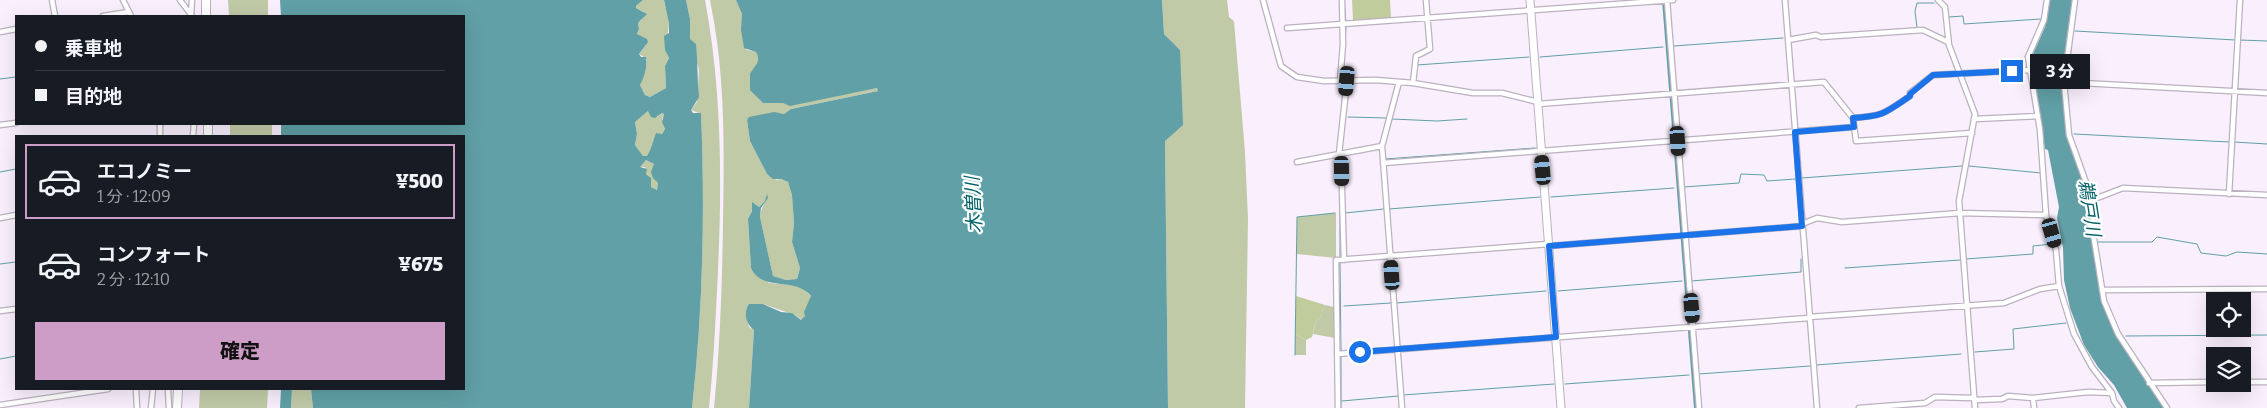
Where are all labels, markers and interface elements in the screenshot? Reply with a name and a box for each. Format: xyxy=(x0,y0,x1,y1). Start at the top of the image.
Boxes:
text: 乗車地 xyxy=(65,37,122,60)
callout: 3 分 xyxy=(2030,54,2090,88)
route end xyxy=(2001,60,2023,82)
text: 3 分 xyxy=(2046,62,2074,81)
car xyxy=(1338,65,1355,97)
text: 目的地 xyxy=(65,85,122,108)
car xyxy=(1669,126,1686,156)
car xyxy=(1534,154,1551,186)
car xyxy=(1334,156,1349,186)
icon: car xyxy=(37,159,82,204)
text: エコノミー xyxy=(97,160,192,183)
text: ¥500 xyxy=(396,170,443,193)
water label: 木曽川 xyxy=(960,174,986,234)
water label: 鵜戸川 xyxy=(2074,178,2106,240)
text: 1 分 · 12:09 xyxy=(97,187,171,206)
car xyxy=(2040,217,2063,249)
icon: car xyxy=(37,242,82,287)
text: コンフォート xyxy=(97,243,210,266)
text: ¥675 xyxy=(398,253,443,276)
car xyxy=(1383,260,1400,290)
text: 2 分 · 12:10 xyxy=(97,270,170,289)
car xyxy=(1683,292,1700,324)
map controls xyxy=(2206,292,2251,392)
button: locate xyxy=(2206,292,2251,337)
button: 確定 xyxy=(35,322,445,380)
route start xyxy=(1349,341,1371,363)
button: layers xyxy=(2206,347,2251,392)

